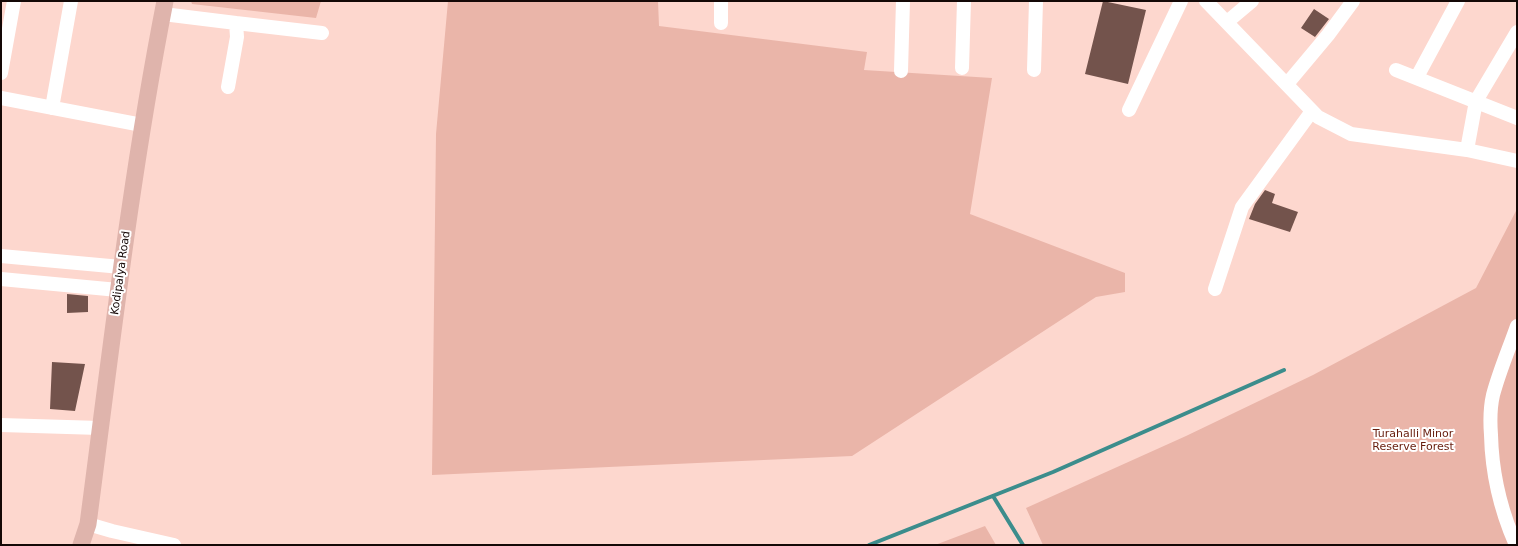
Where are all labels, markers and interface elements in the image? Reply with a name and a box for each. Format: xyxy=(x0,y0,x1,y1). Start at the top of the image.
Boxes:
street label: Kodipalya Road xyxy=(109,230,133,316)
park label: Turahalli Minor Reserve Forest xyxy=(1372,427,1454,453)

